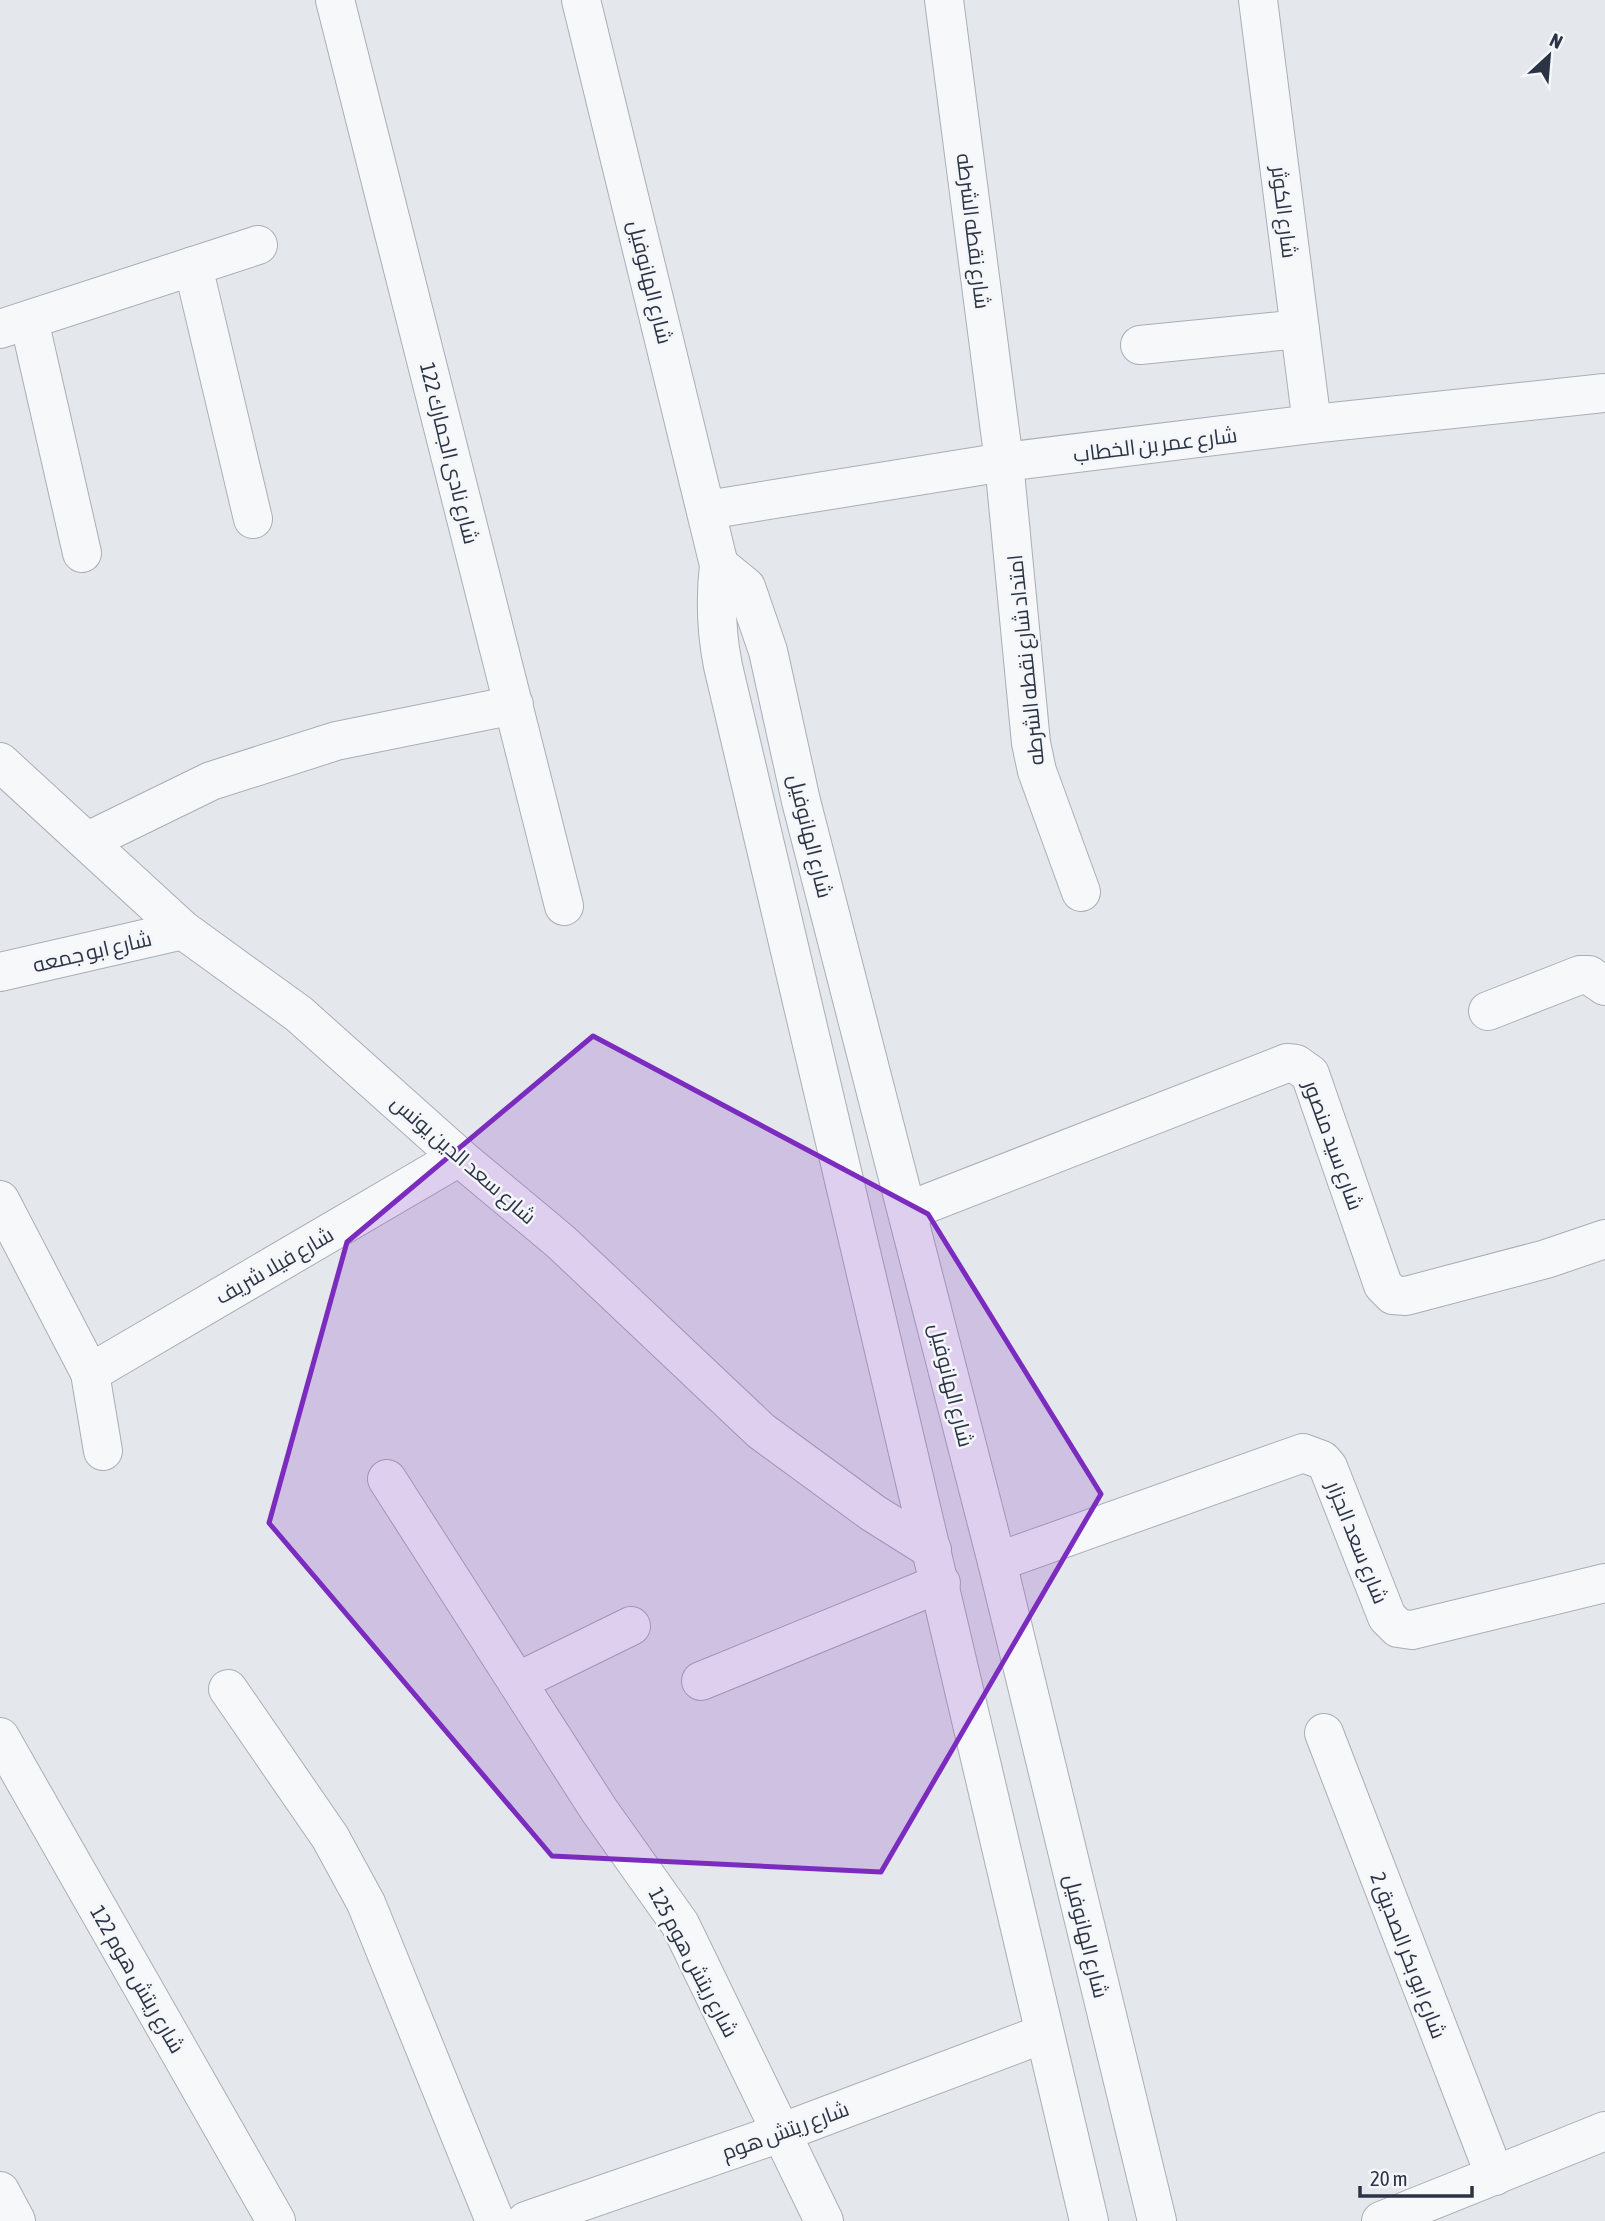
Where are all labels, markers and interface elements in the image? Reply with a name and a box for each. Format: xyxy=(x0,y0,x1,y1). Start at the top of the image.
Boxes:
north arrow xyxy=(1514,21,1584,91)
text: N xyxy=(1547,28,1566,53)
street label: شارع نقطه الشرطه xyxy=(950,152,995,310)
street label: شارع الكوثر xyxy=(1264,163,1303,260)
street label: شارع الهانوفيل xyxy=(621,218,678,347)
street label: شارع نادى الجمارك 122 xyxy=(413,360,484,547)
street label: شارع عمر بن الخطاب xyxy=(1072,422,1239,469)
street label: امتداد شارع نقطه الشرطه xyxy=(1002,553,1051,767)
street label: شارع الهانوفيل xyxy=(781,772,838,901)
street label: شارع ابو جمعه xyxy=(30,926,154,979)
street label: شارع سيد منصور xyxy=(1296,1076,1369,1214)
street label: شارع سعد الدين يونس xyxy=(385,1090,541,1231)
street label: شارع فيلا شريف xyxy=(211,1222,339,1311)
street label: شارع الهانوفيل xyxy=(922,1321,979,1450)
street label: شارع سعد الجزار xyxy=(1319,1476,1393,1608)
street label: شارع ابو بكر الصديق 2 xyxy=(1363,1868,1452,2043)
street label: شارع الهانوفيل xyxy=(1057,1872,1114,2001)
street label: شارع ريتش هوم 125 xyxy=(642,1883,744,2042)
street label: شارع ريتش هوم 122 xyxy=(83,1901,190,2058)
street label: شارع ريتش هوم xyxy=(718,2096,853,2167)
scale bar xyxy=(1360,2154,1472,2198)
text: 20 m xyxy=(1370,2166,1408,2190)

